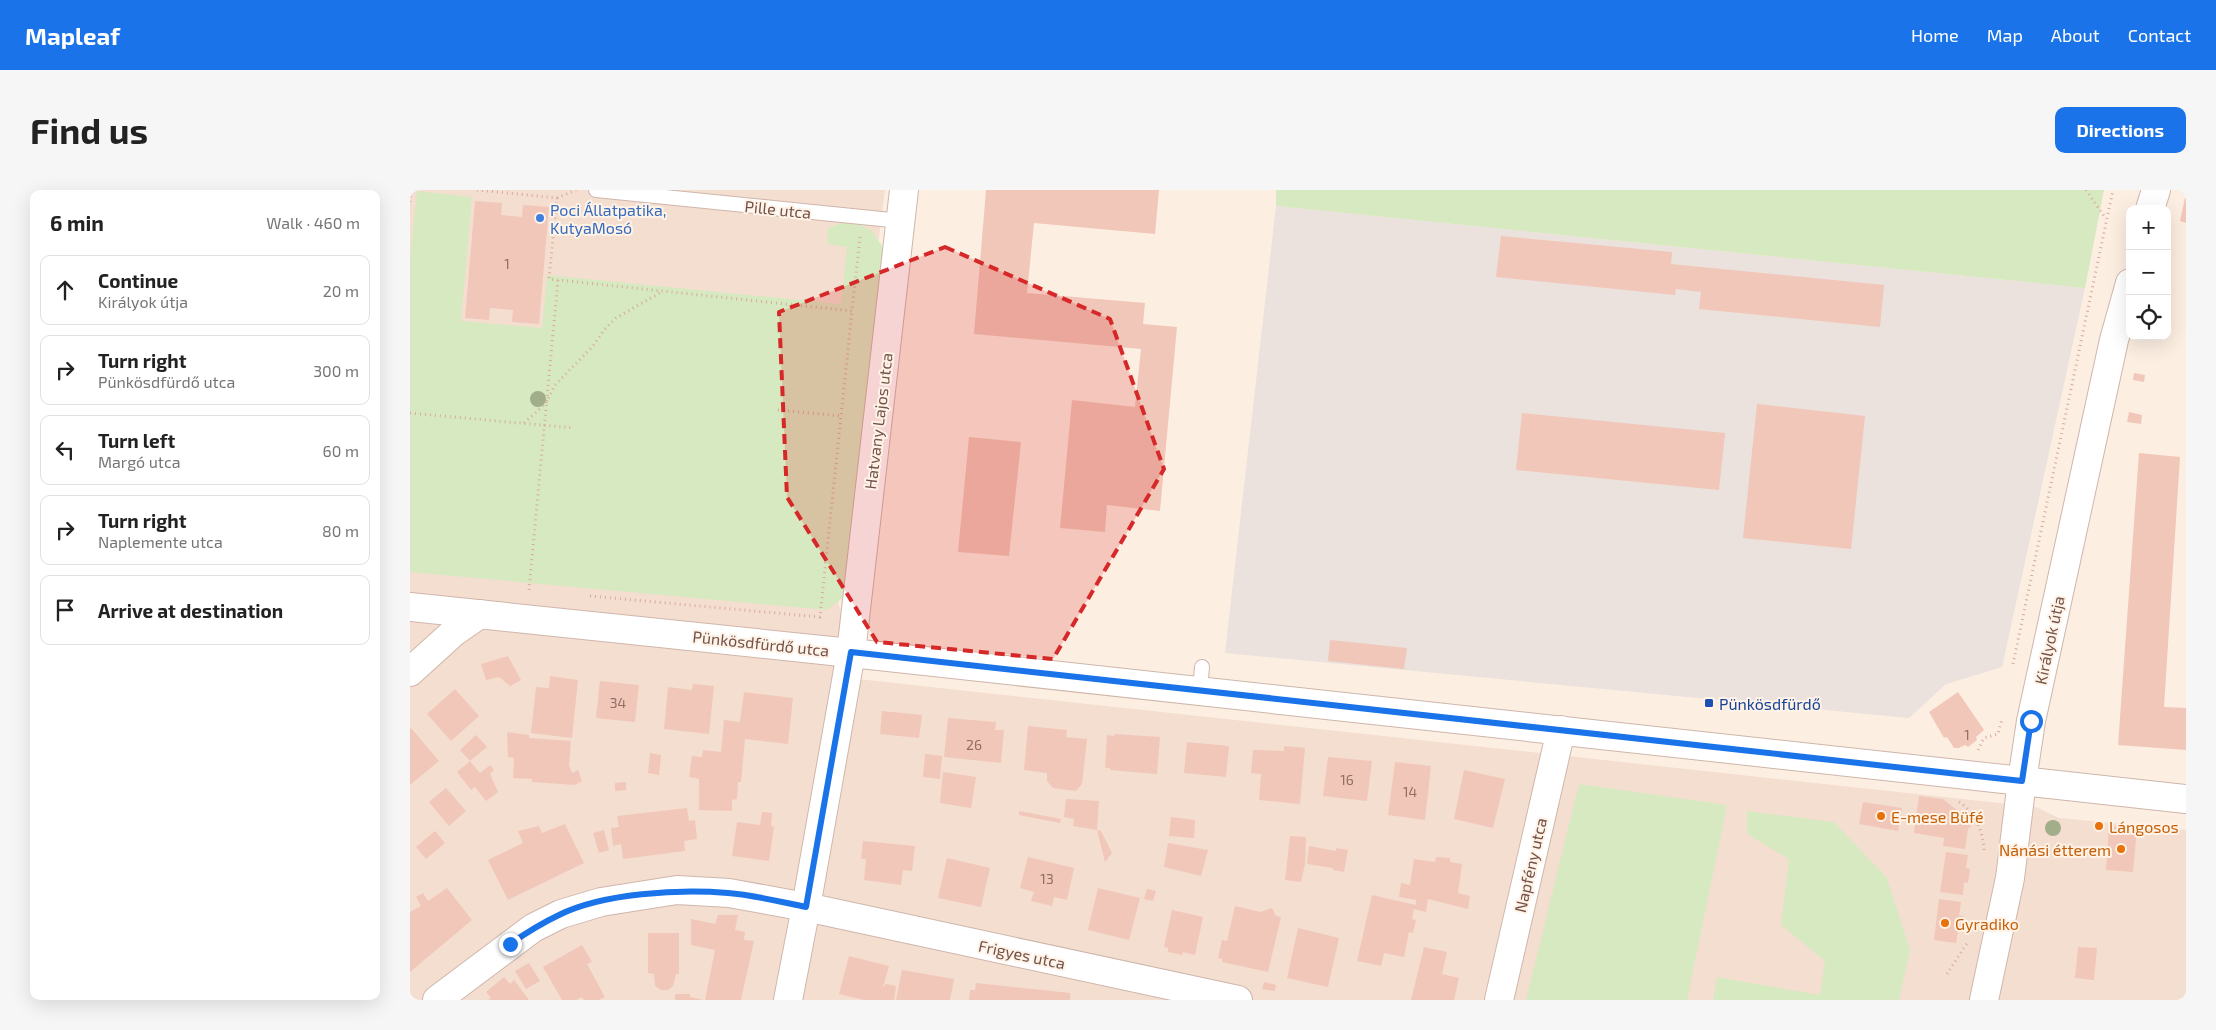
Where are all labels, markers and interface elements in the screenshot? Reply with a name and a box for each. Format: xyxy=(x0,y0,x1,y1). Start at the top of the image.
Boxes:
text: Mapleaf xyxy=(25,21,120,50)
text: Home xyxy=(1911,24,1959,46)
text: Map xyxy=(1987,24,2023,46)
text: About xyxy=(2051,24,2100,46)
text: Contact xyxy=(2128,24,2191,46)
button: Directions xyxy=(2055,107,2186,153)
text: Find us xyxy=(30,109,148,151)
street label: Pille utca xyxy=(744,196,812,222)
place label: Poci Állatpatika, KutyaMosó xyxy=(550,200,666,237)
map controls xyxy=(2126,205,2171,340)
button: + xyxy=(2126,205,2171,250)
text: 6 min xyxy=(50,210,104,235)
marker: Poci Állatpatika, KutyaMosó xyxy=(534,212,546,224)
text: Walk · 460 m xyxy=(266,213,360,232)
button: − xyxy=(2126,250,2171,295)
house number: 1 xyxy=(504,255,510,272)
text: Continue xyxy=(98,269,178,292)
icon: ahead xyxy=(51,276,79,304)
text: 20 m xyxy=(323,281,359,300)
text: Királyok útja xyxy=(98,292,188,311)
button: locate xyxy=(2126,295,2171,340)
text: Turn right xyxy=(98,349,186,372)
street label: Hatvany Lajos utca xyxy=(860,352,897,490)
icon: right xyxy=(51,356,79,384)
text: 300 m xyxy=(313,361,359,380)
text: Pünkösdfürdő utca xyxy=(98,372,235,391)
text: Turn left xyxy=(98,429,175,452)
icon: left xyxy=(51,436,79,464)
text: 60 m xyxy=(323,441,359,460)
text: Margó utca xyxy=(98,452,181,471)
text: Turn right xyxy=(98,509,186,532)
icon: right xyxy=(51,516,79,544)
text: 80 m xyxy=(322,521,359,540)
text: Naplemente utca xyxy=(98,532,223,551)
street label: Királyok útja xyxy=(2030,594,2069,686)
icon: arrive xyxy=(51,596,79,624)
text: Arrive at destination xyxy=(98,599,283,622)
street label: Pünkösdfürdő utca xyxy=(692,626,830,660)
house number: 34 xyxy=(610,694,626,711)
place label: Pünkösdfürdő xyxy=(1719,694,1821,713)
marker: Pünkösdfürdő xyxy=(1703,697,1715,709)
route start xyxy=(2020,710,2043,733)
house number: 1 xyxy=(1964,726,1970,743)
house number: 26 xyxy=(966,736,982,753)
house number: 16 xyxy=(1340,771,1354,788)
house number: 14 xyxy=(1403,783,1417,800)
place label: E-mese Büfé xyxy=(1891,807,1984,826)
marker: E-mese Büfé xyxy=(1875,810,1887,822)
street label: Napfény utca xyxy=(1510,816,1550,914)
place label: Lángosos xyxy=(2109,817,2179,836)
marker: Lángosos xyxy=(2093,820,2105,832)
place label: Nánási étterem xyxy=(1999,840,2111,859)
marker: Nánási étterem xyxy=(2115,843,2127,855)
house number: 13 xyxy=(1040,870,1054,887)
place label: Gyradiko xyxy=(1955,914,2019,933)
marker: Gyradiko xyxy=(1939,917,1951,929)
route end xyxy=(499,933,522,956)
street label: Frigyes utca xyxy=(977,936,1067,972)

